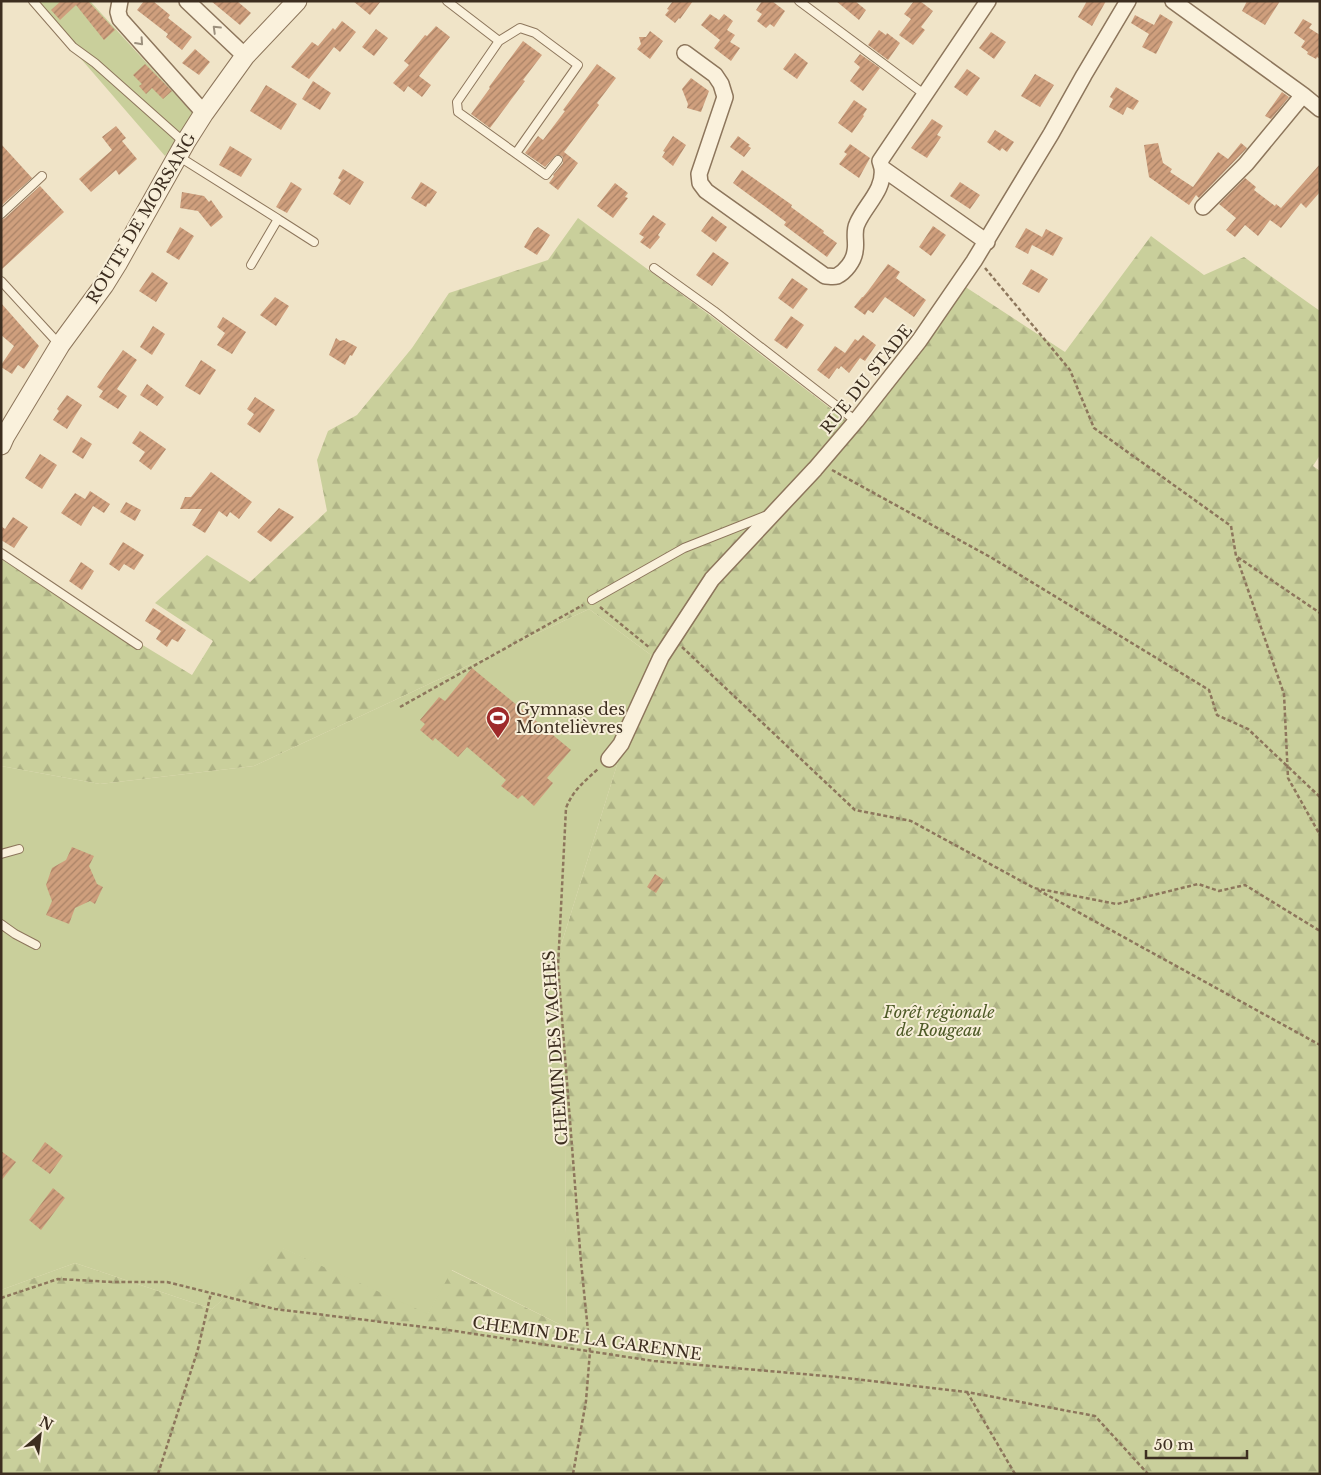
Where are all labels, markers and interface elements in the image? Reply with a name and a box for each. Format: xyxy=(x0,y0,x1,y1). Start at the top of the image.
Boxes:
one-way arrow xyxy=(212,26,221,35)
one-way arrow xyxy=(134,36,143,45)
street label: ROUTE DE MORSANG xyxy=(82,129,200,307)
street label: RUE DU STADE xyxy=(816,320,916,438)
place label: Gymnase des Montelièvres xyxy=(516,699,625,737)
sports icon: Gymnase des Montelièvres xyxy=(485,705,511,739)
street label: CHEMIN DES VACHES xyxy=(538,950,572,1146)
park label: Forêt régionale de Rougeau xyxy=(882,1002,995,1040)
street label: CHEMIN DE LA GARENNE xyxy=(471,1312,703,1364)
north arrow xyxy=(15,1410,65,1460)
text: N xyxy=(36,1412,56,1435)
scale bar xyxy=(1146,1428,1247,1460)
text: 50 m xyxy=(1154,1435,1194,1454)

